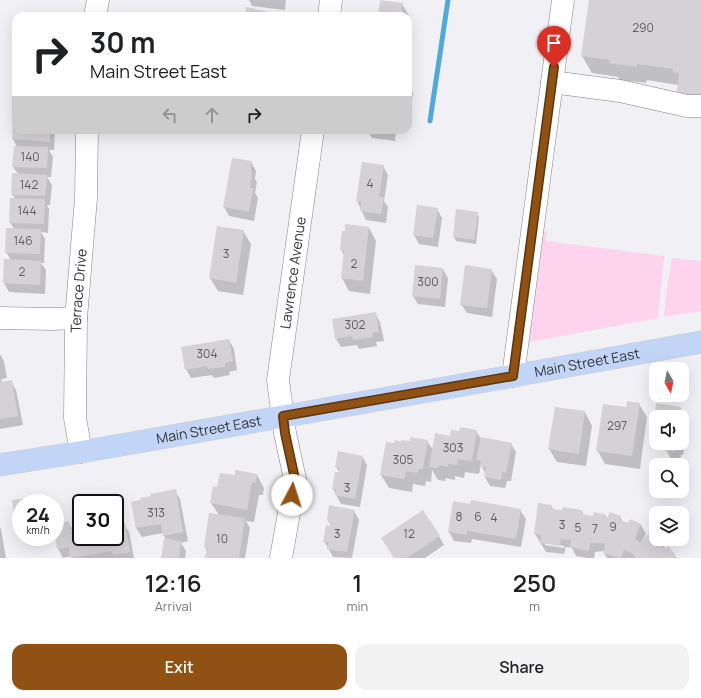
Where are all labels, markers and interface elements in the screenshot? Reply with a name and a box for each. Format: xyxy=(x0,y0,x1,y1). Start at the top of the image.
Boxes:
house number: 290 xyxy=(632,19,654,36)
text: 30 m xyxy=(90,23,155,61)
pin xyxy=(537,26,571,67)
icon: right xyxy=(24,28,76,80)
icon: arrive xyxy=(543,32,565,54)
text: Main Street East xyxy=(90,59,227,83)
icon: left xyxy=(159,104,181,126)
icon: ahead xyxy=(201,104,223,126)
icon: right xyxy=(243,104,265,126)
house number: 140 xyxy=(20,148,40,165)
house number: 4 xyxy=(366,175,374,192)
house number: 142 xyxy=(20,176,38,193)
house number: 144 xyxy=(18,202,36,219)
street label: Lawrence Avenue xyxy=(275,215,310,330)
house number: 146 xyxy=(13,232,33,249)
house number: 3 xyxy=(223,245,229,262)
street label: Terrace Drive xyxy=(66,248,91,333)
house number: 2 xyxy=(351,255,358,272)
house number: 2 xyxy=(19,263,26,280)
house number: 300 xyxy=(417,273,439,290)
house number: 302 xyxy=(345,316,366,333)
street label: Main Street East xyxy=(533,343,642,381)
house number: 304 xyxy=(196,345,218,362)
north arrow xyxy=(649,362,689,402)
map controls xyxy=(649,362,689,546)
street label: Main Street East xyxy=(155,410,263,448)
button: sound xyxy=(649,410,689,450)
house number: 297 xyxy=(607,417,627,434)
house number: 303 xyxy=(443,439,463,456)
house number: 305 xyxy=(393,451,414,468)
button: search xyxy=(649,458,689,498)
position arrow xyxy=(271,474,313,516)
house number: 3 xyxy=(344,479,350,496)
speed limit sign: 30 xyxy=(72,494,124,546)
text: 24 xyxy=(26,501,50,528)
house number: 313 xyxy=(147,504,165,521)
button: layers xyxy=(649,506,689,546)
house number: 8 xyxy=(456,508,463,525)
house number: 6 xyxy=(474,508,482,525)
house number: 4 xyxy=(490,509,498,526)
house number: 3 xyxy=(559,516,565,533)
house number: 9 xyxy=(609,518,617,535)
house number: 5 xyxy=(575,519,582,536)
house number: 7 xyxy=(592,520,598,537)
text: km/h xyxy=(26,523,50,537)
house number: 3 xyxy=(334,525,340,542)
house number: 12 xyxy=(403,525,415,542)
house number: 10 xyxy=(216,530,228,547)
text: 12:16 xyxy=(145,566,202,599)
text: 1 xyxy=(352,566,362,599)
text: 250 xyxy=(513,566,556,599)
text: Arrival xyxy=(155,597,192,615)
text: min xyxy=(346,597,368,615)
text: m xyxy=(529,597,540,615)
button: Exit xyxy=(12,644,347,690)
button: Share xyxy=(355,644,689,690)

